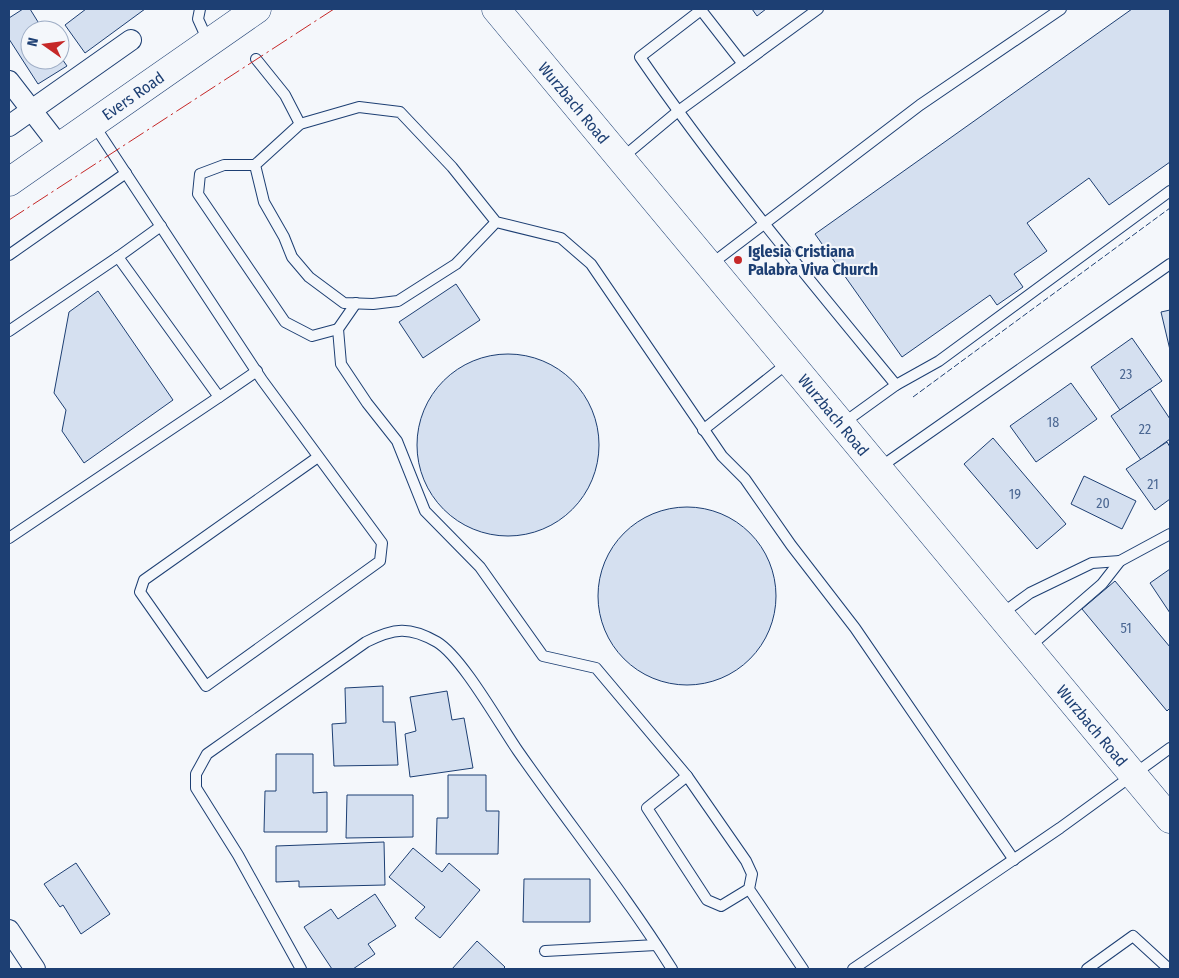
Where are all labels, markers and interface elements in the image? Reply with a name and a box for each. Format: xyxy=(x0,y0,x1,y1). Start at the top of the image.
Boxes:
north arrow xyxy=(20,20,70,70)
text: N xyxy=(24,36,42,48)
street label: Wurzbach Road xyxy=(535,58,613,147)
street label: Evers Road xyxy=(98,67,168,124)
place label: Iglesia Cristiana Palabra Viva Church xyxy=(748,242,878,279)
marker: Iglesia Cristiana Palabra Viva Church xyxy=(732,254,744,266)
house number: 23 xyxy=(1120,366,1132,383)
street label: Wurzbach Road xyxy=(794,370,873,460)
house number: 18 xyxy=(1047,414,1059,431)
house number: 22 xyxy=(1139,421,1151,438)
house number: 21 xyxy=(1147,476,1159,493)
house number: 19 xyxy=(1009,486,1021,503)
house number: 20 xyxy=(1096,495,1110,512)
house number: 51 xyxy=(1120,620,1132,637)
street label: Wurzbach Road xyxy=(1053,681,1132,770)

